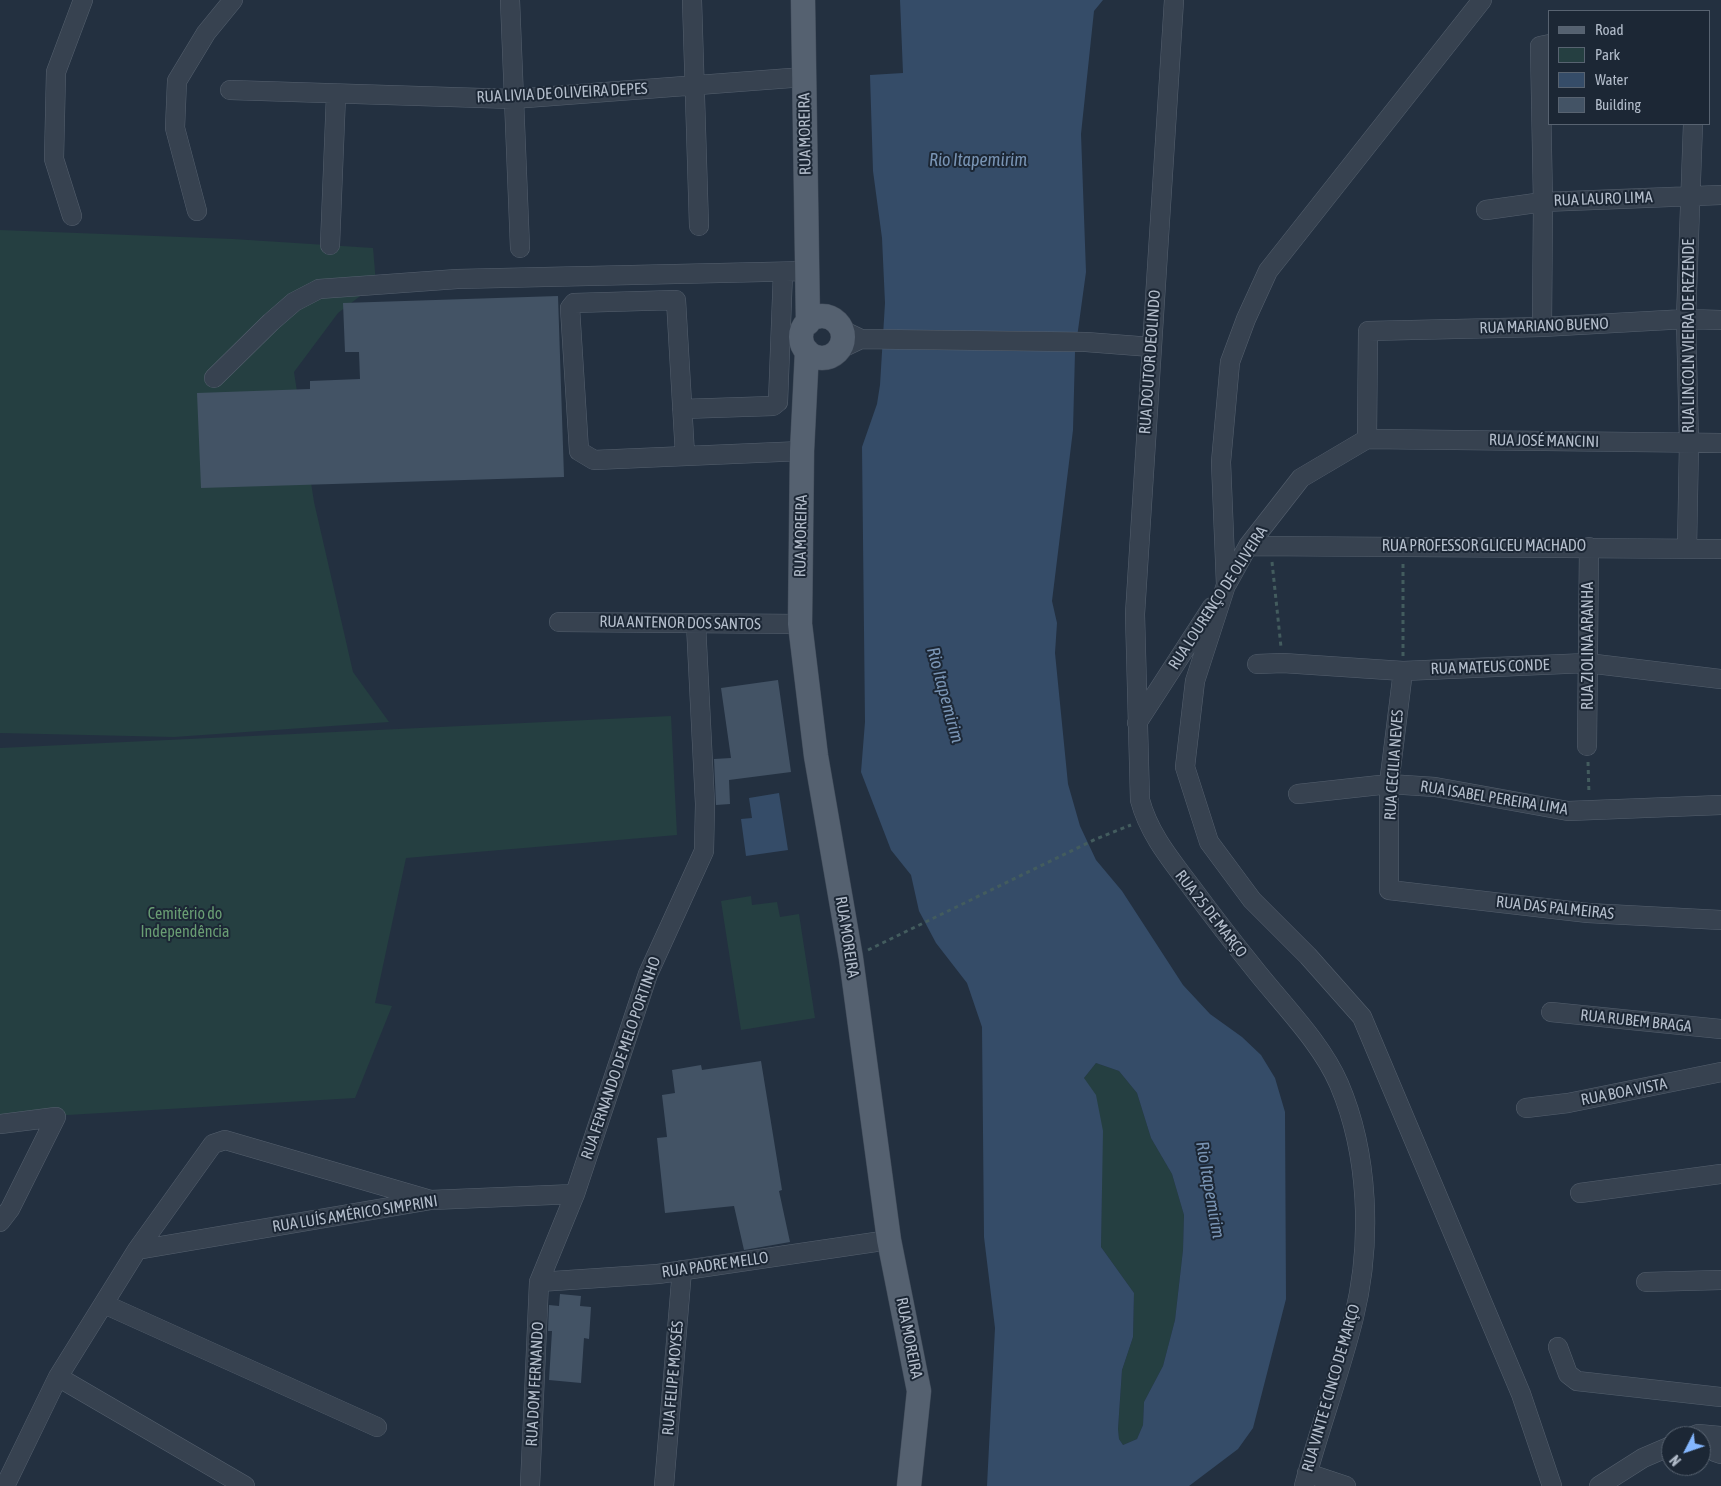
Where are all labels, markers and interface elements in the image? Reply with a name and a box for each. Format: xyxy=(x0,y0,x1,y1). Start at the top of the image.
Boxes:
legend xyxy=(1548,10,1711,125)
text: Road xyxy=(1595,21,1624,38)
text: Park xyxy=(1595,46,1620,63)
text: Water xyxy=(1595,71,1628,88)
street label: RUA LIVIA DE OLIVEIRA DEPES xyxy=(476,79,648,107)
street label: RUA MOREIRA xyxy=(795,93,815,175)
text: Building xyxy=(1595,96,1641,113)
water label: Rio Itapemirim xyxy=(929,149,1027,171)
street label: RUA LAURO LIMA xyxy=(1553,188,1653,210)
street label: RUA LINCOLN VIEIRA DE REZENDE xyxy=(1679,239,1699,433)
street label: RUA DOUTOR DEOLINDO xyxy=(1135,289,1165,435)
street label: RUA MARIANO BUENO xyxy=(1479,314,1609,338)
street label: RUA JOSÉ MANCINI xyxy=(1489,430,1599,452)
street label: RUA MOREIRA xyxy=(791,495,811,577)
street label: RUA LOURENÇO DE OLIVEIRA xyxy=(1164,523,1272,673)
street label: RUA PROFESSOR GLICEU MACHADO xyxy=(1382,536,1586,556)
street label: RUA ZIOLINA ARANHA xyxy=(1578,582,1598,710)
street label: RUA ANTENOR DOS SANTOS xyxy=(599,612,761,634)
water label: Rio Itapemirim xyxy=(922,645,968,745)
street label: RUA MATEUS CONDE xyxy=(1430,655,1550,679)
street label: RUA CECILIA NEVES xyxy=(1381,709,1407,821)
street label: RUA ISABEL PEREIRA LIMA xyxy=(1419,777,1569,819)
street label: RUA 25 DE MARÇO xyxy=(1171,867,1251,961)
street label: RUA DAS PALMEIRAS xyxy=(1495,892,1615,924)
street label: RUA MOREIRA xyxy=(831,895,863,979)
park label: Cemitério do Independência xyxy=(141,904,229,942)
street label: RUA FERNANDO DE MELO PORTINHO xyxy=(577,954,665,1162)
street label: RUA RUBEM BRAGA xyxy=(1579,1006,1693,1036)
street label: RUA BOA VISTA xyxy=(1579,1074,1669,1110)
water label: Rio Itapemirim xyxy=(1191,1140,1229,1240)
street label: RUA LUÍS AMÉRICO SIMPRINI xyxy=(271,1191,439,1237)
street label: RUA PADRE MELLO xyxy=(660,1248,770,1282)
street label: RUA MOREIRA xyxy=(892,1296,926,1380)
street label: RUA VINTE E CINCO DE MARÇO xyxy=(1298,1302,1364,1474)
street label: RUA FELIPE MOYSÉS xyxy=(658,1320,688,1436)
street label: RUA DOM FERNANDO xyxy=(522,1321,548,1447)
north arrow xyxy=(1661,1426,1711,1476)
text: N xyxy=(1667,1452,1684,1469)

